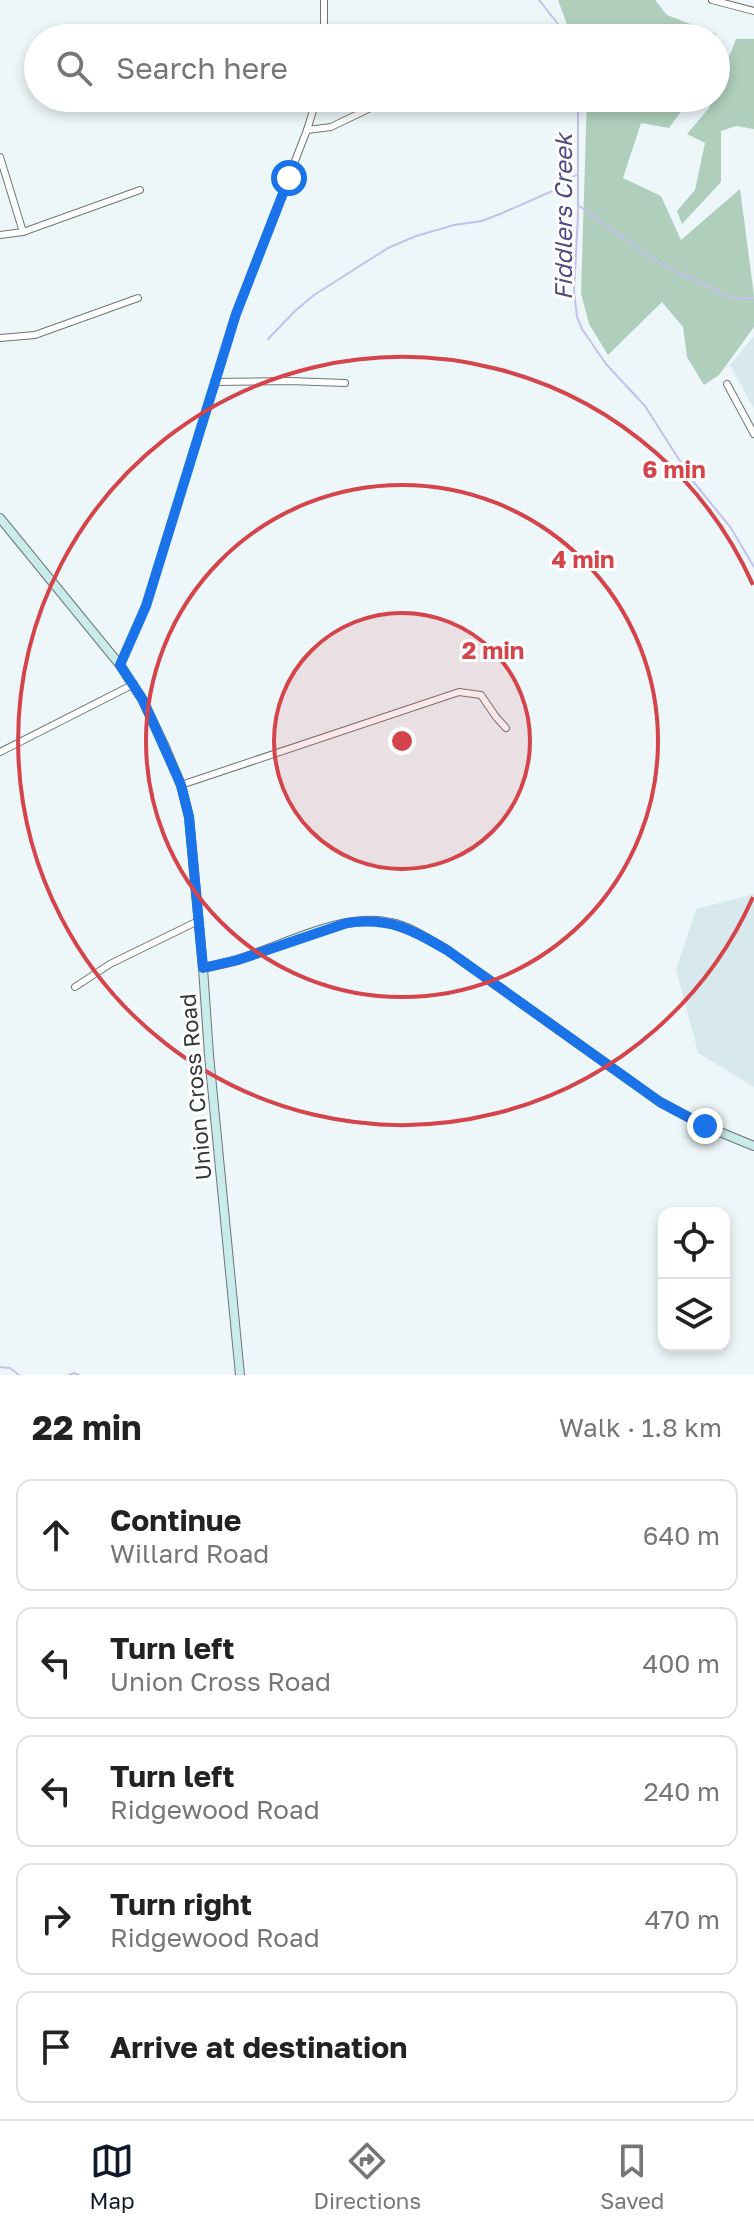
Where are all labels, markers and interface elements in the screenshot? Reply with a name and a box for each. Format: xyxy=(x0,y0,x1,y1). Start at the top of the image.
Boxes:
search box xyxy=(24,24,730,112)
icon: search xyxy=(52,46,96,90)
text: Search here xyxy=(116,50,288,86)
water label: Fiddlers Creek xyxy=(548,131,577,300)
route start xyxy=(271,160,307,196)
text: 6 min xyxy=(642,454,706,483)
text: 4 min xyxy=(551,544,615,573)
text: 2 min xyxy=(462,635,524,664)
centre of rings xyxy=(388,727,416,755)
street label: Union Cross Road xyxy=(173,993,217,1181)
route end xyxy=(687,1108,723,1144)
map controls xyxy=(658,1207,730,1351)
button: locate xyxy=(658,1207,730,1279)
button: layers xyxy=(658,1279,730,1351)
text: 22 min xyxy=(32,1407,142,1447)
text: Walk · 1.8 km xyxy=(559,1412,722,1443)
text: Continue xyxy=(110,1502,241,1538)
icon: ahead xyxy=(34,1513,78,1557)
text: 640 m xyxy=(643,1520,720,1551)
text: Willard Road xyxy=(110,1538,269,1569)
text: Turn left xyxy=(110,1630,235,1666)
icon: left xyxy=(34,1641,78,1685)
text: 400 m xyxy=(642,1648,720,1679)
text: Union Cross Road xyxy=(110,1666,331,1697)
text: Turn left xyxy=(110,1758,235,1794)
icon: left xyxy=(34,1769,78,1813)
text: 240 m xyxy=(643,1776,720,1807)
text: Ridgewood Road xyxy=(110,1794,320,1825)
text: Turn right xyxy=(110,1886,252,1922)
icon: right xyxy=(34,1897,78,1941)
text: 470 m xyxy=(645,1904,720,1935)
text: Ridgewood Road xyxy=(110,1922,320,1953)
icon: arrive xyxy=(34,2025,78,2069)
text: Arrive at destination xyxy=(110,2029,407,2065)
tab: Map xyxy=(90,2139,134,2214)
tab: Directions xyxy=(314,2139,421,2214)
tab: Saved xyxy=(600,2139,664,2214)

